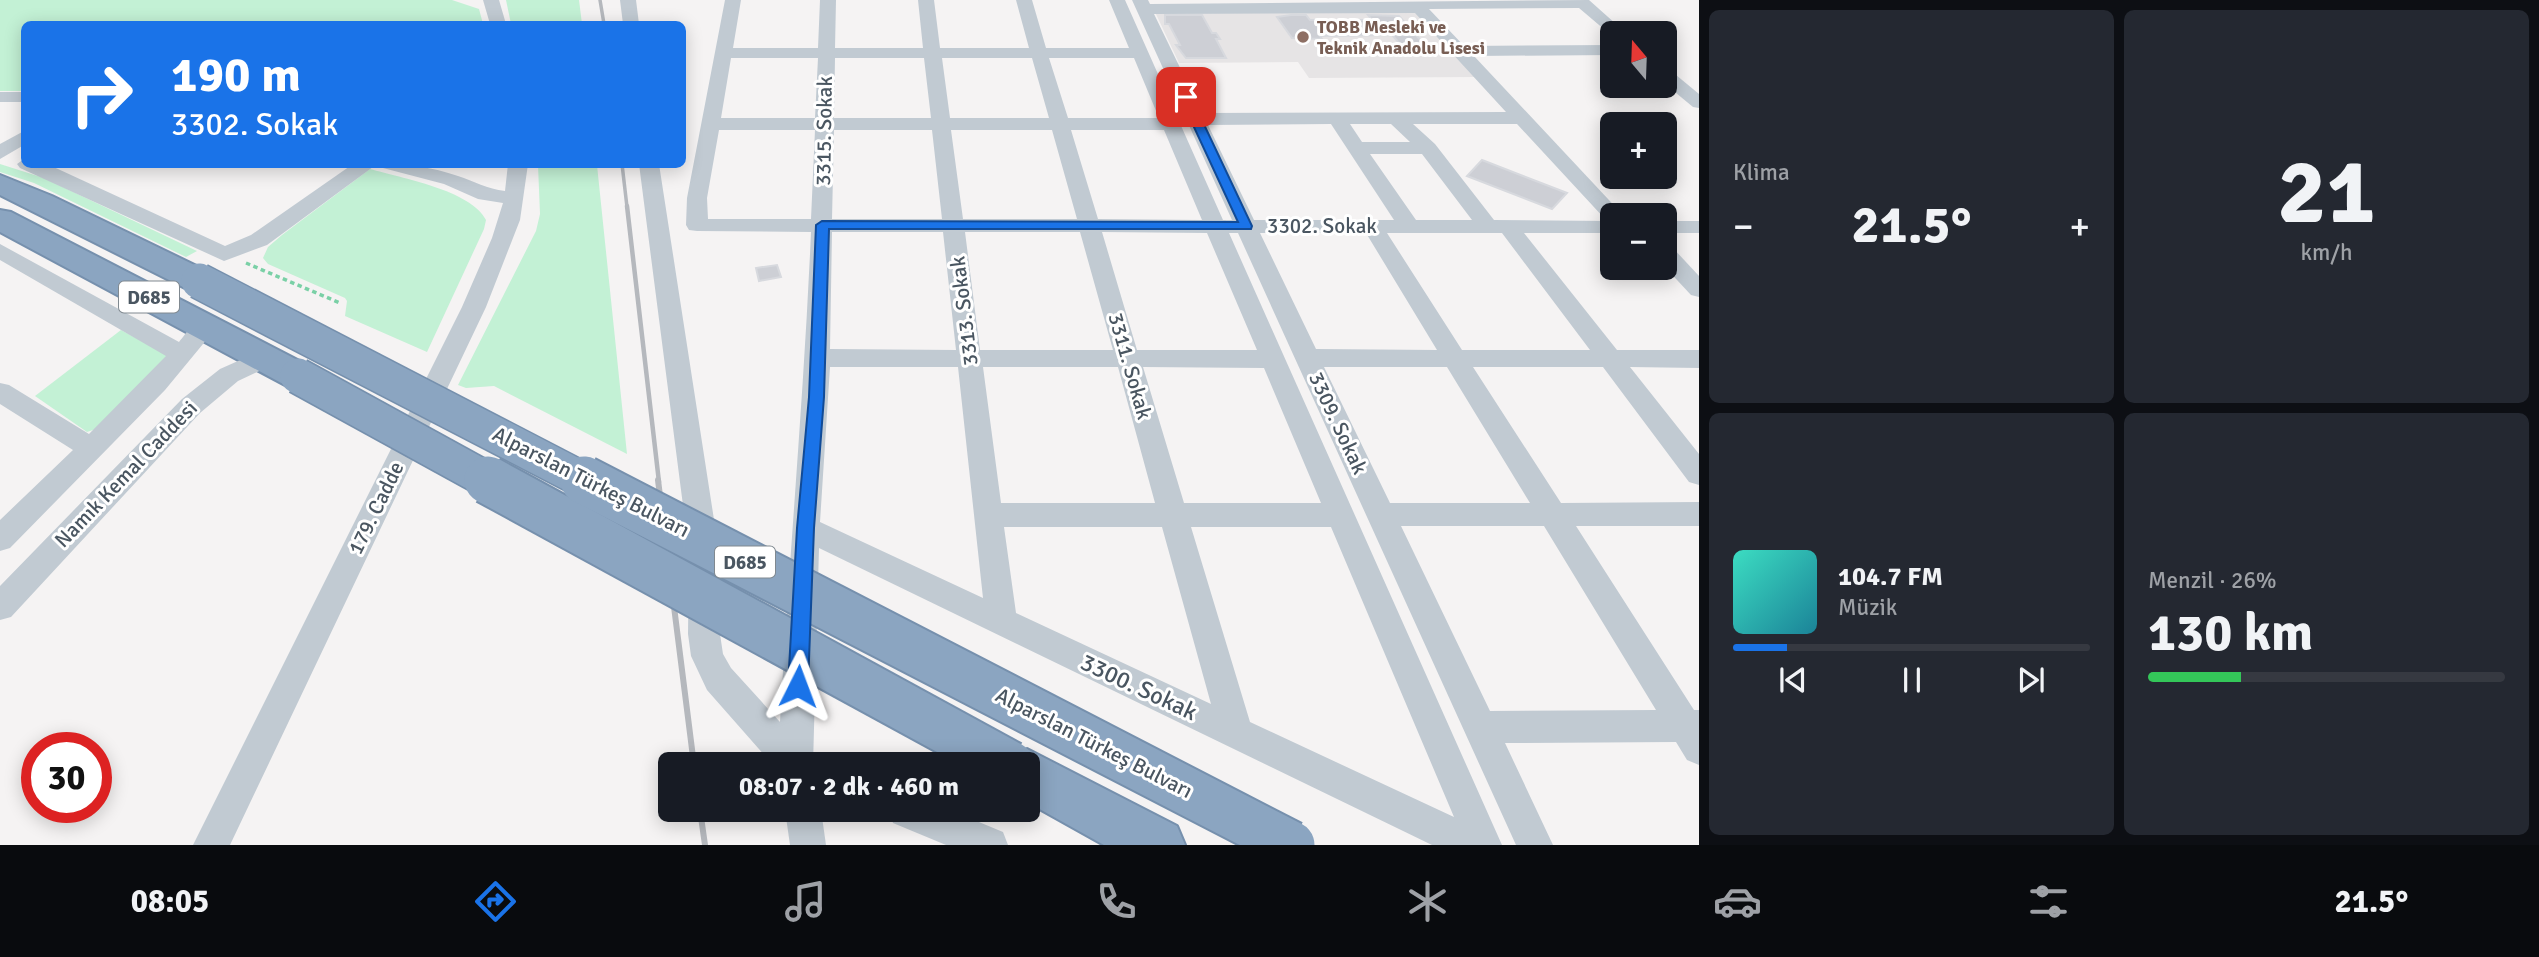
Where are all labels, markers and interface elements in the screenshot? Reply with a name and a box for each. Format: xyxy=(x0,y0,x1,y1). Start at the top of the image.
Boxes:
place label: TOBB Mesleki ve Teknik Anadolu Lisesi xyxy=(1317,16,1485,59)
north arrow xyxy=(1600,21,1676,98)
map controls xyxy=(1600,21,1677,280)
marker: TOBB Mesleki ve Teknik Anadolu Lisesi xyxy=(1295,29,1311,45)
text: 190 m xyxy=(171,45,301,105)
icon: right xyxy=(56,49,147,140)
pin xyxy=(1156,67,1216,127)
street label: 3315. Sokak xyxy=(810,75,838,186)
icon: arrive xyxy=(1167,78,1205,116)
text: 3302. Sokak xyxy=(171,105,338,144)
button: + xyxy=(1600,112,1677,189)
text: 21 xyxy=(2277,136,2376,249)
text: Klima xyxy=(1733,158,1790,187)
text: 21.5° xyxy=(1852,193,1971,257)
button: − xyxy=(1600,203,1677,280)
text: − xyxy=(1733,203,1754,250)
text: + xyxy=(2069,203,2090,250)
street label: 3302. Sokak xyxy=(1267,213,1377,239)
text: km/h xyxy=(2300,238,2353,267)
street label: 3313. Sokak xyxy=(944,254,984,367)
road number: D685 xyxy=(119,282,179,312)
street label: 3311. Sokak xyxy=(1102,310,1158,423)
street label: 3309. Sokak xyxy=(1303,368,1373,479)
street label: Namık Kemal Caddesi xyxy=(49,395,203,553)
street label: Alparslan Türkeş Bulvarı xyxy=(488,421,694,543)
street label: 179. Cadde xyxy=(342,457,410,559)
road number: D685 xyxy=(715,547,775,578)
text: 104.7 FM xyxy=(1838,561,1943,593)
text: Menzil · 26% xyxy=(2148,566,2277,595)
text: Müzik xyxy=(1838,593,1897,622)
text: 130 km xyxy=(2148,601,2313,665)
street label: 3300. Sokak xyxy=(1076,647,1202,727)
position arrow xyxy=(761,649,835,723)
icon: previous xyxy=(1774,661,1812,699)
icon: pause xyxy=(1893,661,1931,699)
icon: next xyxy=(2012,661,2050,699)
street label: Alparslan Türkeş Bulvarı xyxy=(991,682,1197,804)
speed limit sign: 30 xyxy=(21,732,112,823)
text: 08:07 · 2 dk · 460 m xyxy=(739,771,959,803)
icon: directions xyxy=(471,877,520,926)
icon: music xyxy=(781,877,830,926)
icon: phone xyxy=(1092,877,1141,926)
icon: climate xyxy=(1403,877,1452,926)
icon: car xyxy=(1713,877,1762,926)
icon: filters xyxy=(2024,877,2073,926)
text: 08:05 xyxy=(131,882,209,921)
text: 21.5° xyxy=(2334,882,2408,921)

